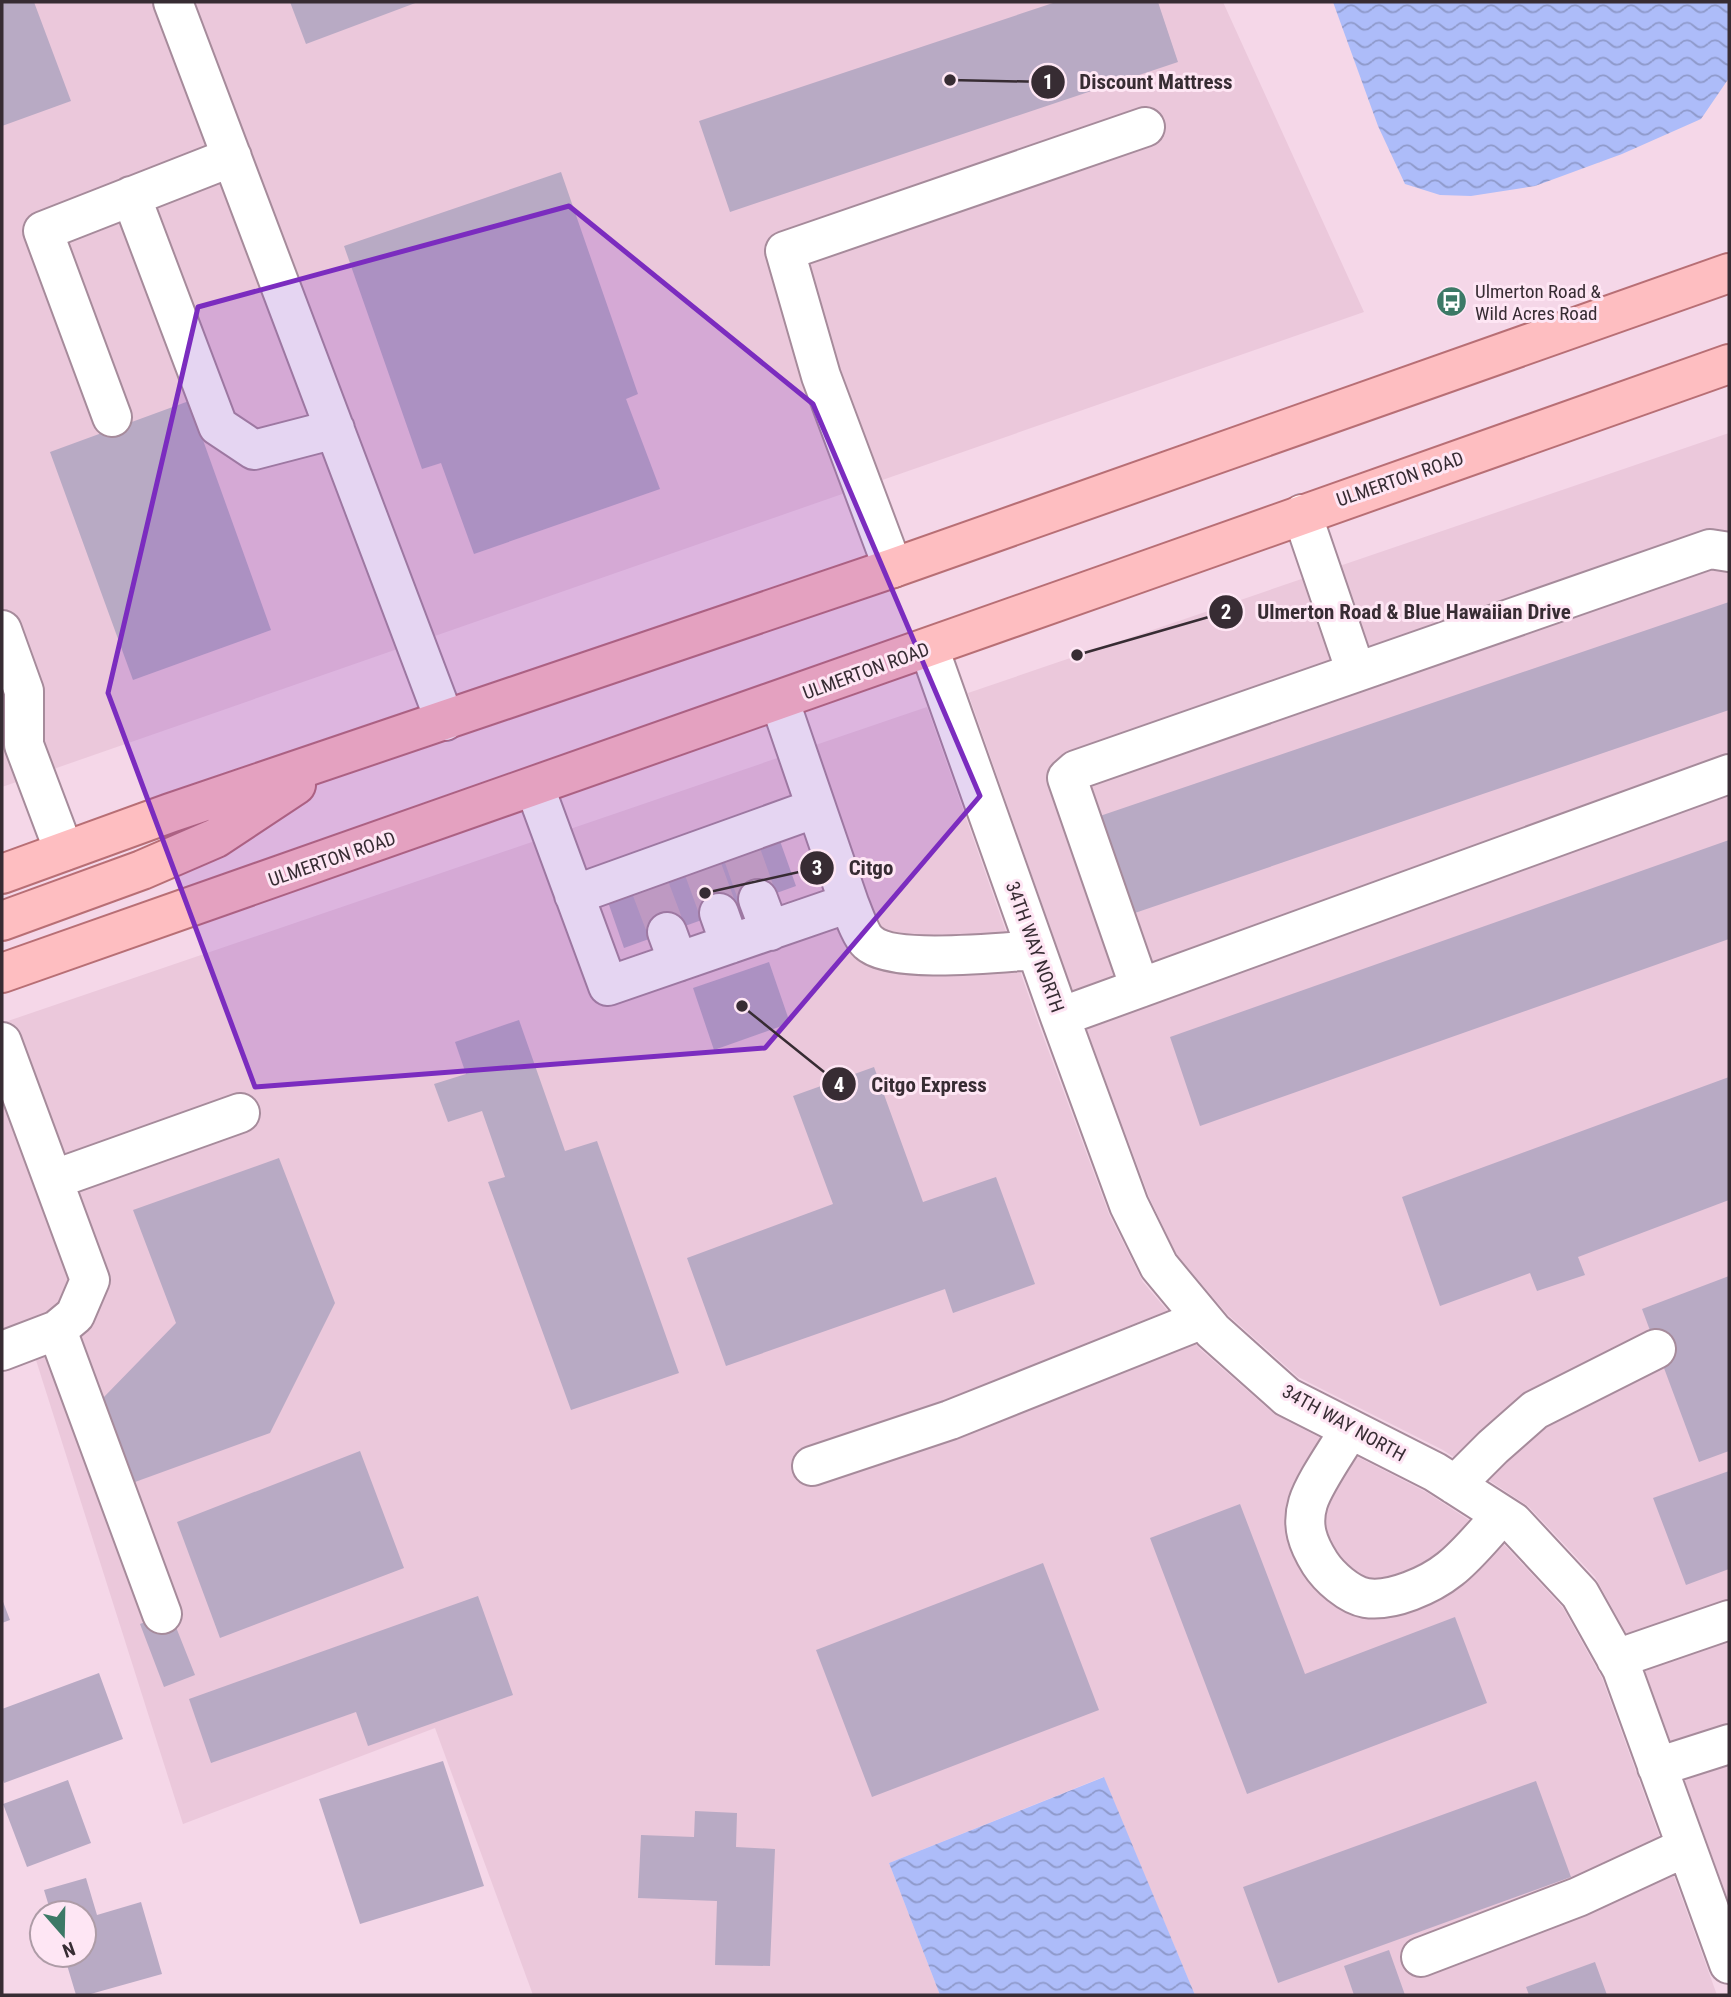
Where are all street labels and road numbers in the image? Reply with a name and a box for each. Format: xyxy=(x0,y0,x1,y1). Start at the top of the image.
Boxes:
street label: ULMERTON ROAD xyxy=(1333,446,1467,512)
street label: ULMERTON ROAD xyxy=(800,637,932,705)
street label: ULMERTON ROAD xyxy=(265,826,399,892)
street label: 34TH WAY NORTH xyxy=(1001,878,1069,1016)
street label: 34TH WAY NORTH xyxy=(1278,1380,1410,1466)

